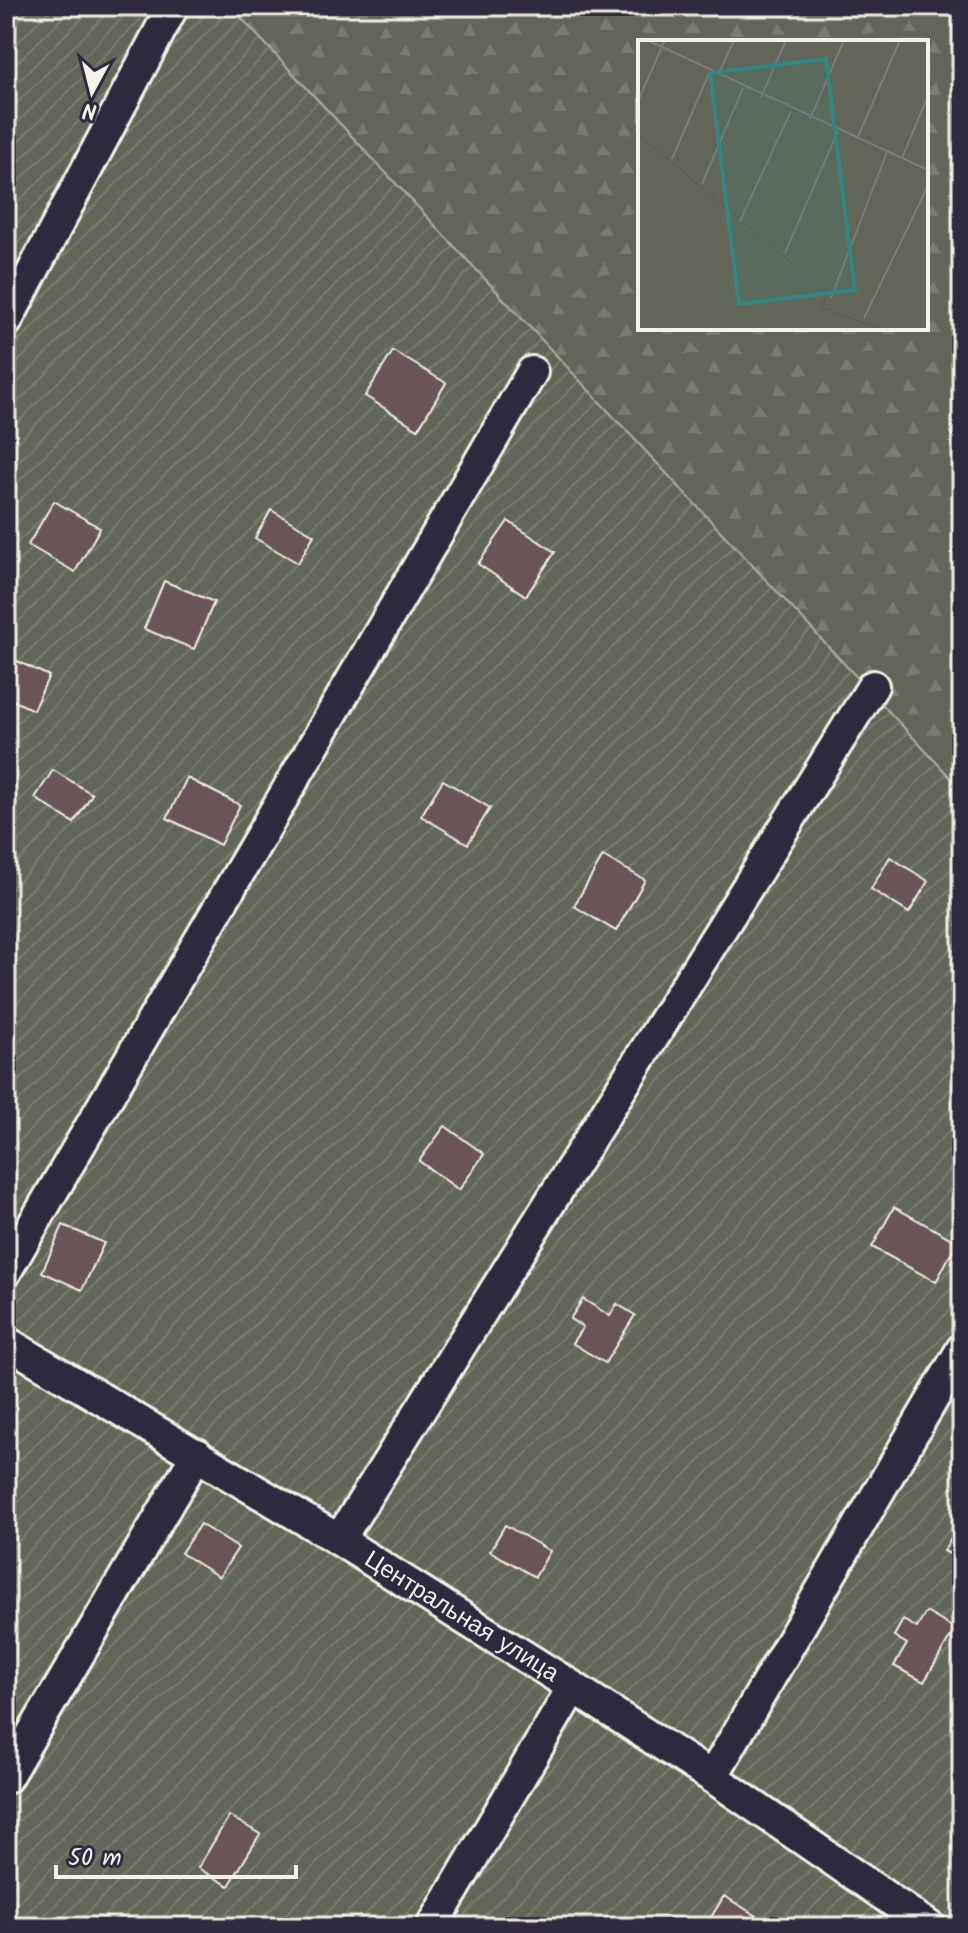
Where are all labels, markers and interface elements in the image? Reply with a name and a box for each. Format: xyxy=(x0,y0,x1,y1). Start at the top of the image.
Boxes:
inset map xyxy=(638,40,928,330)
north arrow xyxy=(52,52,132,132)
text: N xyxy=(81,91,99,128)
street label: Центральная улица xyxy=(356,1541,567,1693)
scale bar xyxy=(56,1829,296,1879)
text: 50 m xyxy=(68,1839,122,1878)

